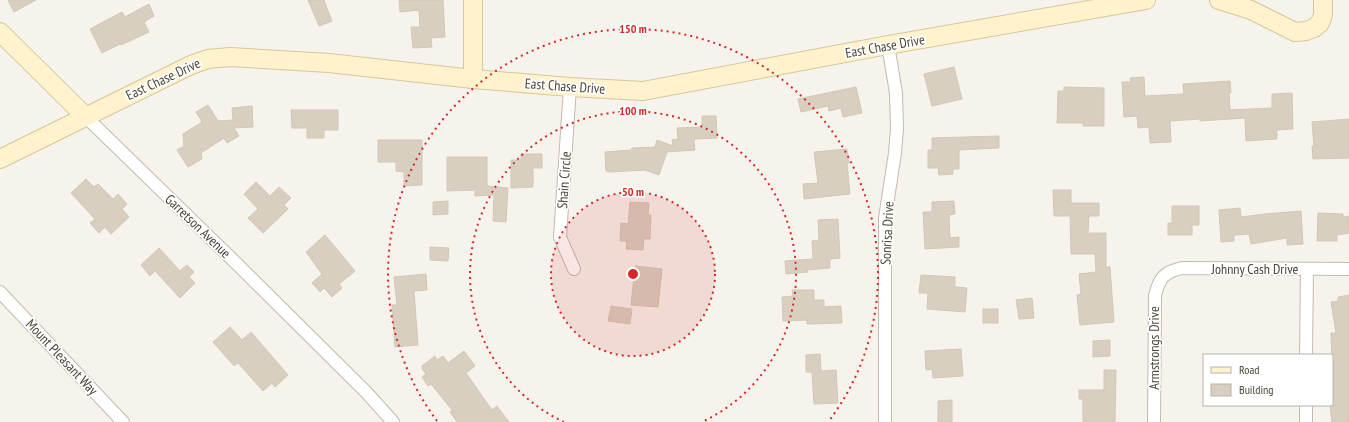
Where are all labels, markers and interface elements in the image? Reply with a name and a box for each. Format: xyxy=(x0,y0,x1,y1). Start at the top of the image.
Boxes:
text: 150 m xyxy=(619,21,647,36)
street label: East Chase Drive xyxy=(844,30,926,62)
street label: East Chase Drive xyxy=(123,54,203,104)
street label: East Chase Drive xyxy=(524,74,606,98)
text: 100 m xyxy=(619,103,647,118)
street label: Shain Circle xyxy=(553,151,575,209)
text: 50 m xyxy=(622,184,644,199)
street label: Garretson Avenue xyxy=(161,190,235,262)
street label: Sonrisa Drive xyxy=(876,200,898,265)
street label: Johnny Cash Drive xyxy=(1211,260,1299,278)
centre of rings xyxy=(626,267,640,281)
street label: Armstrongs Drive xyxy=(1145,306,1163,390)
street label: Mount Pleasant Way xyxy=(22,315,102,399)
legend xyxy=(1203,354,1333,406)
text: Road xyxy=(1239,362,1259,377)
text: Building xyxy=(1239,382,1274,397)

